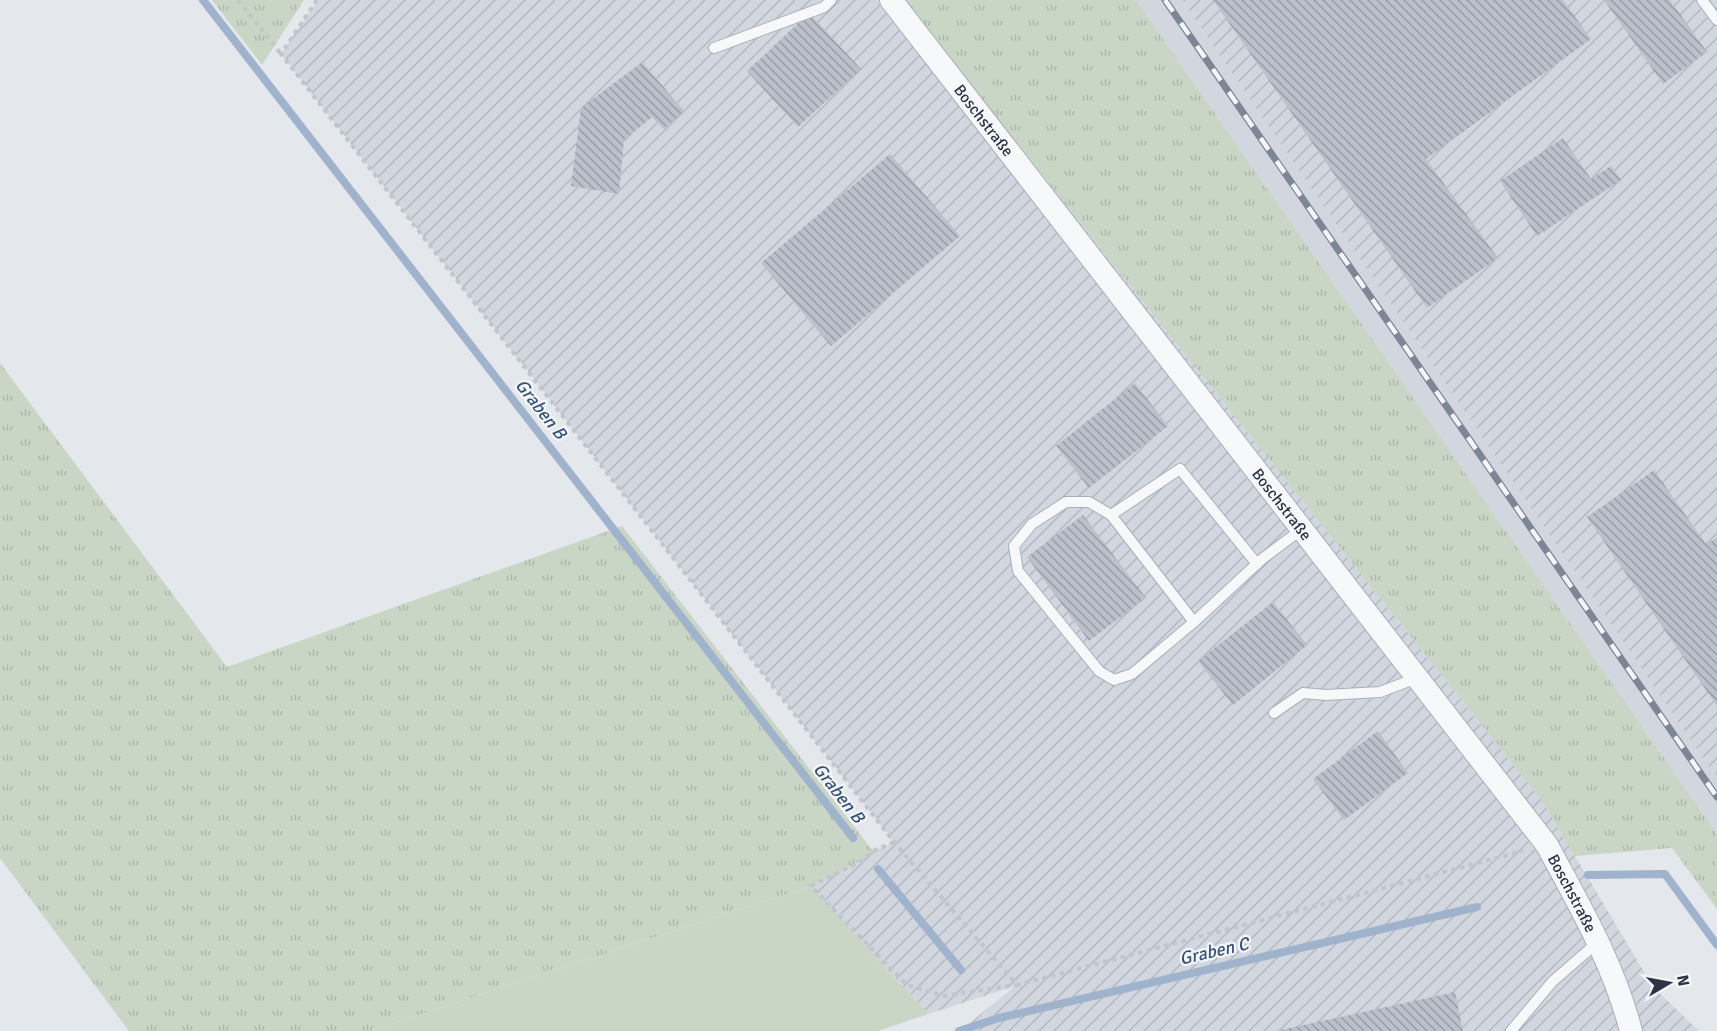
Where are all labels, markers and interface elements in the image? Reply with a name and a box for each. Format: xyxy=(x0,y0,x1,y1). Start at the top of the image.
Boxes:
street label: Boschstraße xyxy=(949,81,1018,161)
water label: Graben B xyxy=(511,374,572,444)
street label: Boschstraße xyxy=(1247,465,1316,545)
water label: Graben B xyxy=(809,758,870,828)
street label: Boschstraße xyxy=(1543,851,1601,936)
water label: Graben C xyxy=(1177,932,1253,970)
north arrow xyxy=(1639,953,1699,1013)
text: N xyxy=(1672,973,1694,988)

